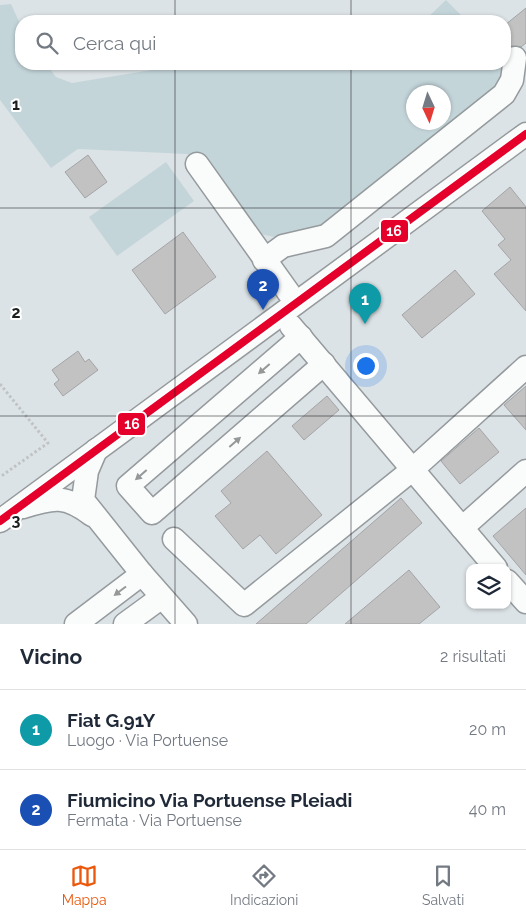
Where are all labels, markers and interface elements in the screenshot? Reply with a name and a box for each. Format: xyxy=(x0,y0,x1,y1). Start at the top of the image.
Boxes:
search box xyxy=(15,15,511,70)
icon: search xyxy=(33,29,61,57)
text: Cerca qui xyxy=(73,32,156,54)
north arrow xyxy=(406,85,451,130)
text: 1 xyxy=(12,95,20,114)
line badge: 16 xyxy=(380,219,409,243)
text: 16 xyxy=(386,223,402,239)
pin: 2 xyxy=(247,269,279,310)
pin: 1 xyxy=(349,283,381,324)
text: 2 xyxy=(11,303,21,322)
your location xyxy=(353,353,379,379)
one-way arrow xyxy=(258,364,271,375)
line badge: 16 xyxy=(117,412,146,436)
text: 16 xyxy=(124,416,140,432)
one-way arrow xyxy=(228,436,241,447)
one-way arrow xyxy=(135,470,148,481)
text: 3 xyxy=(12,511,21,530)
map controls xyxy=(466,564,511,609)
button: layers xyxy=(466,564,511,609)
one-way arrow xyxy=(114,585,127,596)
text: Vicino xyxy=(20,644,82,669)
text: 2 risultati xyxy=(440,647,506,666)
text: Fiat G.91Y xyxy=(67,709,155,731)
text: 1 xyxy=(32,720,40,739)
text: 20 m xyxy=(469,720,506,739)
text: Luogo · Via Portuense xyxy=(67,731,228,750)
text: Fiumicino Via Portuense Pleiadi xyxy=(67,789,352,811)
text: 2 xyxy=(31,800,41,819)
text: 40 m xyxy=(469,800,506,819)
text: Fermata · Via Portuense xyxy=(67,811,242,830)
tab: Mappa xyxy=(62,862,107,908)
tab: Indicazioni xyxy=(230,862,298,908)
tab: Salvati xyxy=(422,862,464,908)

